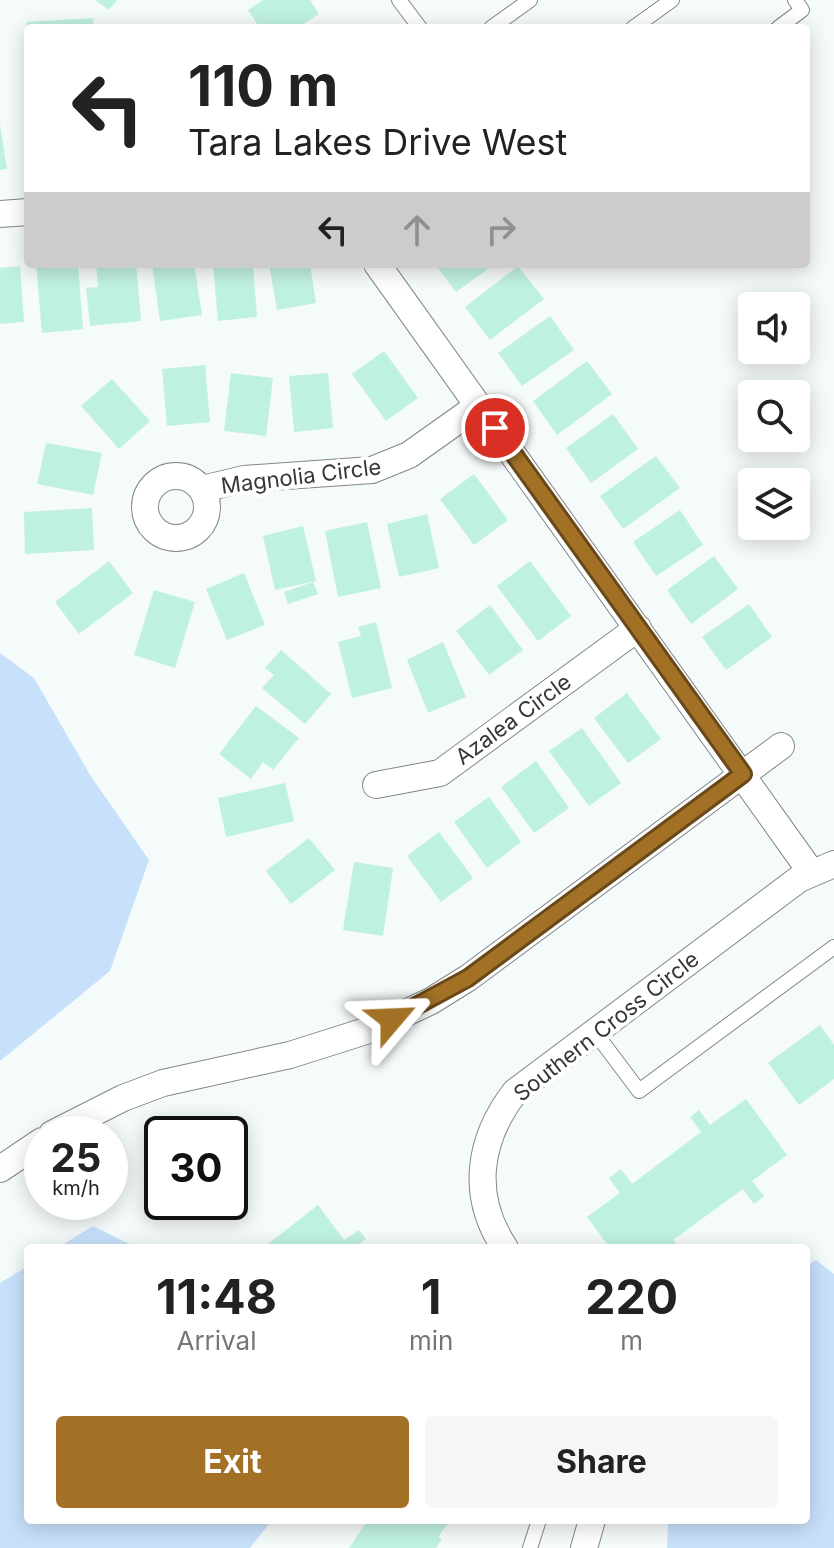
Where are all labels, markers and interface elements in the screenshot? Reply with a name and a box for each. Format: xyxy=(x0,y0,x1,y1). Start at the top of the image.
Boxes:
text: 110 m xyxy=(188,52,338,120)
icon: left xyxy=(56,56,160,160)
text: Tara Lakes Drive West xyxy=(188,120,567,164)
icon: left xyxy=(311,208,355,252)
icon: ahead xyxy=(395,208,439,252)
icon: right xyxy=(479,208,523,252)
map controls xyxy=(738,292,810,540)
button: sound xyxy=(738,292,810,364)
button: search xyxy=(738,380,810,452)
pin xyxy=(461,394,529,462)
icon: arrive xyxy=(473,406,517,450)
street label: Magnolia Circle xyxy=(219,453,383,499)
button: layers xyxy=(738,468,810,540)
street label: Azalea Circle xyxy=(450,668,576,770)
street label: Southern Cross Circle xyxy=(508,946,704,1106)
position arrow xyxy=(350,977,434,1061)
speed limit sign: 30 xyxy=(144,1116,248,1220)
text: 25 xyxy=(51,1133,101,1182)
text: km/h xyxy=(52,1176,100,1200)
text: 11:48 xyxy=(156,1267,277,1326)
text: 1 xyxy=(421,1267,441,1326)
text: 220 xyxy=(585,1267,678,1326)
text: Arrival xyxy=(176,1325,256,1356)
text: min xyxy=(409,1325,453,1356)
text: m xyxy=(620,1325,643,1356)
button: Exit xyxy=(56,1416,409,1508)
button: Share xyxy=(425,1416,778,1508)

